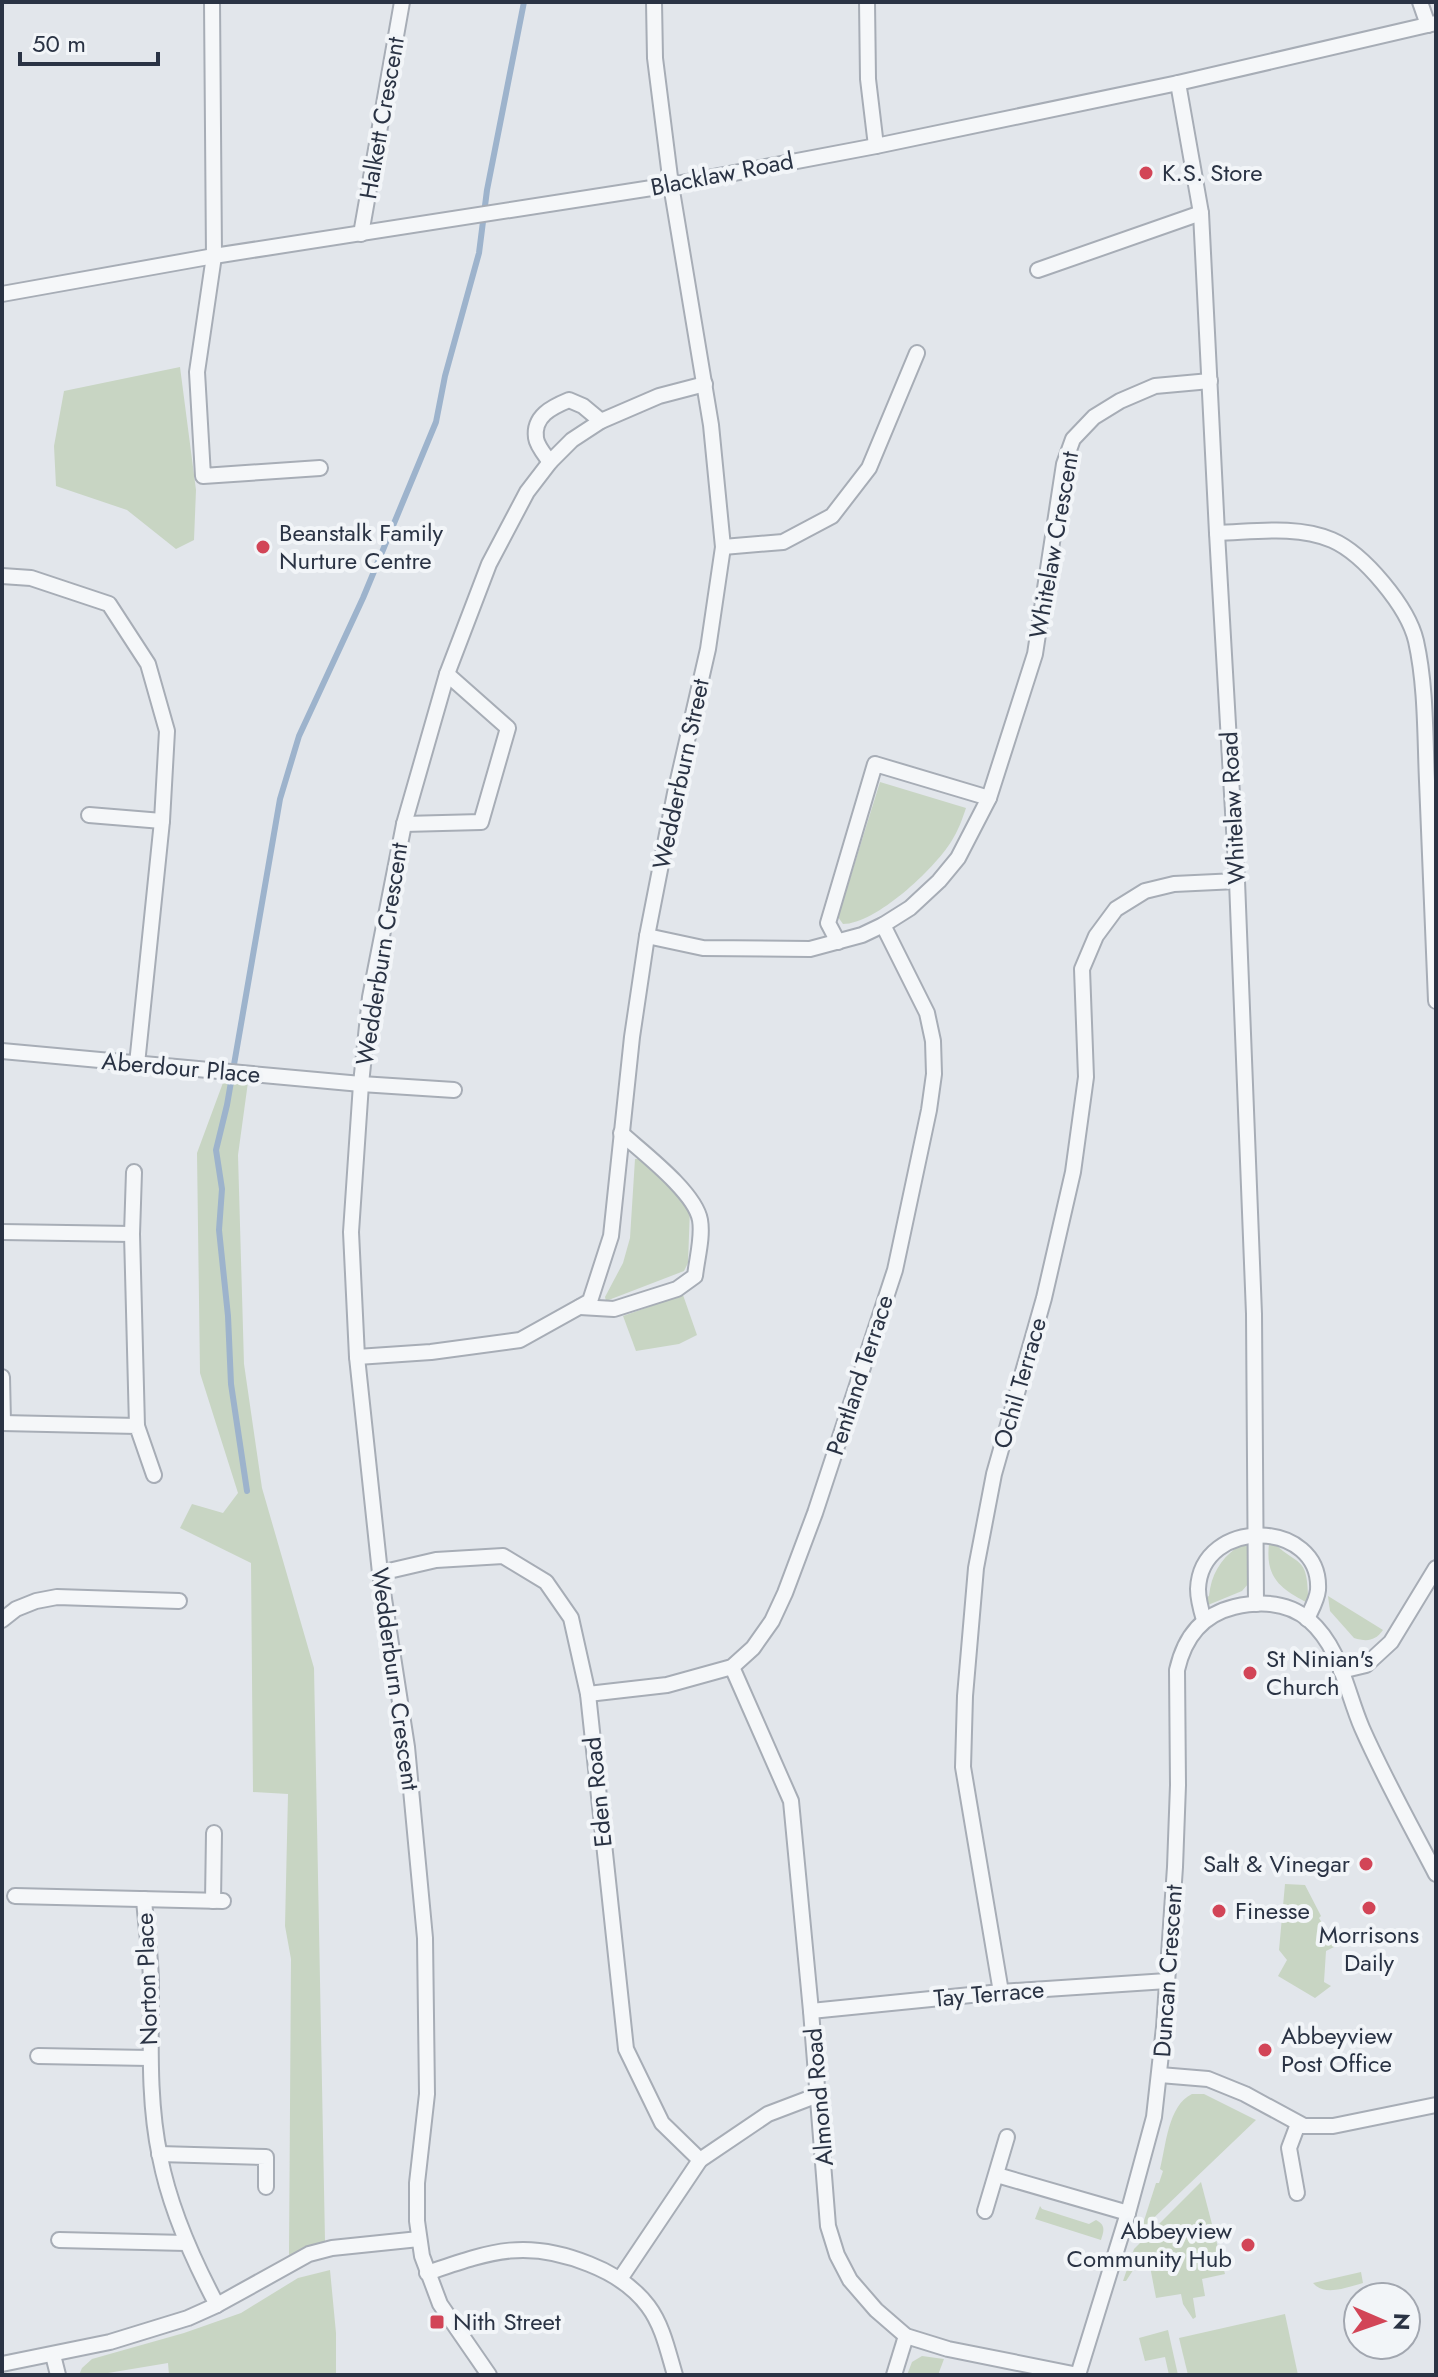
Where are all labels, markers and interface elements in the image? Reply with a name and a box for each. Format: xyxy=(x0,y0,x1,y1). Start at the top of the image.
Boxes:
scale bar xyxy=(20,16,158,66)
text: 50 m xyxy=(32,26,86,61)
street label: Halkett Crescent xyxy=(350,34,413,202)
street label: Blacklaw Road xyxy=(648,143,796,204)
place label: K.S. Store xyxy=(1162,155,1263,190)
marker: K.S. Store xyxy=(1137,164,1155,182)
street label: Whitelaw Crescent xyxy=(1020,448,1087,641)
place label: Beanstalk Family Nurture Centre xyxy=(279,515,443,578)
marker: Beanstalk Family Nurture Centre xyxy=(254,538,272,556)
street label: Wedderburn Street xyxy=(643,675,718,872)
street label: Whitelaw Road xyxy=(1211,731,1254,885)
street label: Wedderburn Crescent xyxy=(347,840,416,1068)
street label: Aberdour Place xyxy=(100,1043,262,1092)
street label: Pentland Terrace xyxy=(817,1290,902,1460)
street label: Ochil Terrace xyxy=(984,1313,1055,1453)
street label: Wedderburn Crescent xyxy=(363,1565,429,1793)
place label: St Ninian's Church xyxy=(1266,1641,1373,1704)
marker: St Ninian's Church xyxy=(1241,1664,1259,1682)
street label: Eden Road xyxy=(574,1735,621,1849)
place label: Salt & Vinegar xyxy=(1203,1846,1351,1881)
marker: Salt & Vinegar xyxy=(1357,1855,1375,1873)
street label: Duncan Crescent xyxy=(1144,1883,1191,2058)
place label: Finesse xyxy=(1235,1893,1310,1928)
marker: Morrisons Daily xyxy=(1360,1899,1378,1917)
marker: Finesse xyxy=(1210,1902,1228,1920)
street label: Norton Place xyxy=(127,1912,166,2046)
place label: Morrisons Daily xyxy=(1319,1917,1419,1980)
street label: Tay Terrace xyxy=(932,1971,1046,2016)
place label: Abbeyview Post Office xyxy=(1281,2018,1393,2081)
street label: Almond Road xyxy=(795,2027,842,2168)
marker: Abbeyview Post Office xyxy=(1256,2041,1274,2059)
place label: Abbeyview Community Hub xyxy=(1067,2213,1233,2276)
marker: Abbeyview Community Hub xyxy=(1239,2236,1257,2254)
north arrow xyxy=(1342,2281,1422,2361)
place label: Nith Street xyxy=(453,2304,561,2339)
text: N xyxy=(1386,2312,1418,2331)
marker: Nith Street xyxy=(428,2313,446,2331)

